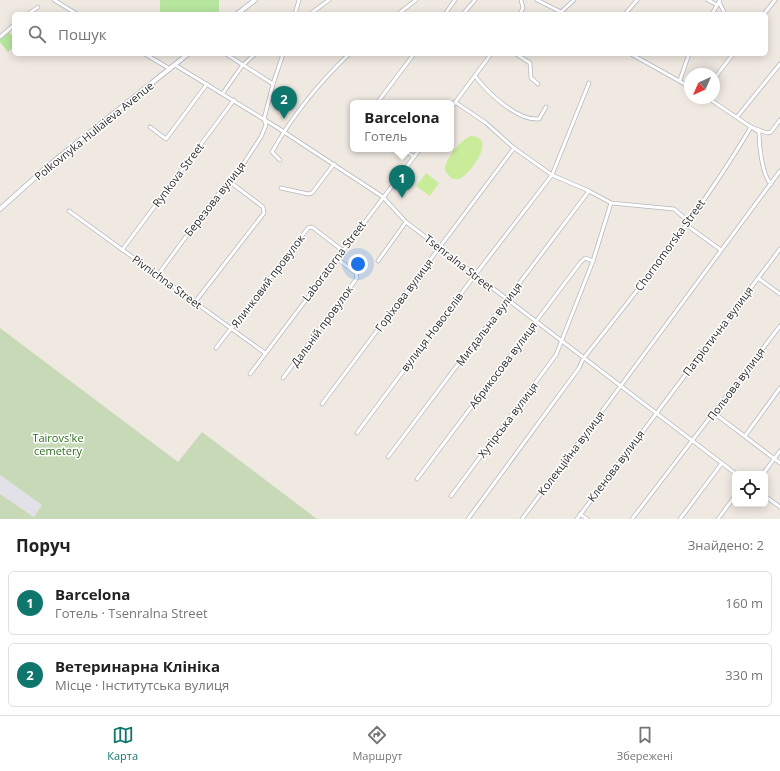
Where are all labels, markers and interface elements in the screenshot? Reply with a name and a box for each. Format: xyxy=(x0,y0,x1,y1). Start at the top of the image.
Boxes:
search box xyxy=(12,12,768,56)
icon: search xyxy=(26,23,48,45)
text: Пошук xyxy=(58,24,107,44)
north arrow xyxy=(684,68,720,104)
street label: Polkovnyka Huliaieva Avenue xyxy=(31,78,156,183)
pin: 2 xyxy=(271,86,297,119)
popup xyxy=(350,100,454,152)
text: Barcelona xyxy=(364,107,440,127)
text: Готель xyxy=(364,127,407,145)
street label: Rynkova Street xyxy=(149,140,207,210)
street label: Березова вулиця xyxy=(181,158,249,239)
pin: 1 xyxy=(389,165,415,198)
street label: Chornomorska Street xyxy=(631,196,708,294)
street label: Laboratorna Street xyxy=(298,217,369,304)
street label: Ялинковий провулок xyxy=(228,231,308,330)
street label: Tsenralna Street xyxy=(422,231,497,294)
street label: Pivnichna Street xyxy=(129,251,205,312)
your location xyxy=(348,254,368,274)
street label: Горіхова вулиця xyxy=(371,255,436,334)
street label: Мигдальна вулиця xyxy=(452,279,525,368)
street label: Дальній провулок xyxy=(287,282,356,369)
street label: Патріотична вулиця xyxy=(679,283,756,378)
street label: вулиця Новоселів xyxy=(397,289,466,374)
street label: Абрикосова вулиця xyxy=(465,318,540,411)
street label: Польова вулиця xyxy=(703,344,768,423)
street label: Хутірська вулиця xyxy=(474,379,541,461)
street label: Колекційна вулиця xyxy=(534,407,607,498)
street label: Кленова вулиця xyxy=(584,427,648,505)
park label: Tairovs'ke cemetery xyxy=(32,430,84,458)
map controls xyxy=(732,471,768,507)
button: locate xyxy=(732,471,768,507)
text: Поруч xyxy=(16,534,71,557)
text: Знайдено: 2 xyxy=(688,536,764,554)
text: Barcelona xyxy=(55,584,130,604)
text: 1 xyxy=(26,594,34,612)
text: 160 m xyxy=(725,594,763,612)
text: Готель · Tsenralna Street xyxy=(55,604,208,622)
text: Ветеринарна Клініка xyxy=(55,656,220,676)
text: 2 xyxy=(26,666,34,684)
text: 330 m xyxy=(725,666,763,684)
text: Місце · Інститутська вулиця xyxy=(55,676,229,694)
tab: Карта xyxy=(107,724,138,763)
tab: Маршрут xyxy=(352,724,402,763)
tab: Збережені xyxy=(617,724,673,763)

